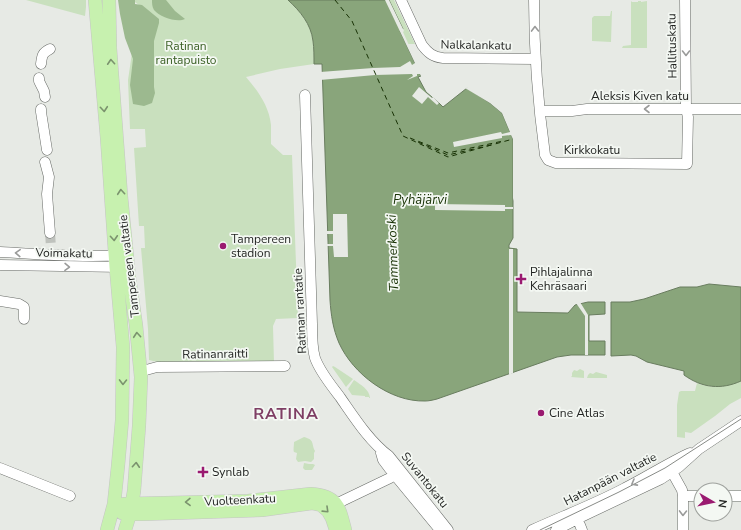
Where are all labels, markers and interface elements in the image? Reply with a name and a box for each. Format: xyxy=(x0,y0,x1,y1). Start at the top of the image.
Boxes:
street label: Hallituskatu xyxy=(663,13,681,79)
one-way arrow xyxy=(530,26,539,32)
street label: Nalkalankatu xyxy=(440,36,512,54)
park label: Ratinan rantapuisto xyxy=(155,38,217,68)
one-way arrow xyxy=(682,50,690,56)
one-way arrow xyxy=(107,59,116,65)
street label: Aleksis Kiven katu xyxy=(591,88,689,104)
one-way arrow xyxy=(644,105,650,113)
one-way arrow xyxy=(100,106,109,112)
street label: Kirkkokatu xyxy=(564,142,620,158)
one-way arrow xyxy=(117,189,126,195)
water label: Pyhäjärvi xyxy=(393,191,448,209)
water label: Tammerkoski xyxy=(383,213,403,292)
street label: Tampereen valtatie xyxy=(115,214,143,318)
place label: Tampereen stadion xyxy=(231,231,291,261)
one-way arrow xyxy=(109,235,118,241)
marker: Tampereen stadion xyxy=(218,241,228,251)
street label: Voimakatu xyxy=(34,244,93,261)
one-way arrow xyxy=(15,248,21,257)
one-way arrow xyxy=(64,262,70,271)
place label: Pihlajalinna Kehräsaari xyxy=(530,264,593,294)
street label: Ratinan rantatie xyxy=(290,268,310,354)
marker: Pihlajalinna Kehräsaari xyxy=(515,273,527,285)
one-way arrow xyxy=(133,332,142,338)
street label: Ratinanraitti xyxy=(182,345,248,363)
one-way arrow xyxy=(119,379,127,385)
district label: RATINA xyxy=(253,403,319,425)
place label: Cine Atlas xyxy=(549,405,605,421)
marker: Cine Atlas xyxy=(536,408,546,418)
street label: Suvantokatu xyxy=(398,449,452,511)
street label: Hatanpään valtatie xyxy=(561,449,659,509)
one-way arrow xyxy=(131,462,140,468)
place label: Synlab xyxy=(212,464,249,480)
marker: Synlab xyxy=(197,466,209,478)
one-way arrow xyxy=(631,478,638,485)
north arrow xyxy=(693,482,733,522)
street label: Vuolteenkatu xyxy=(203,490,276,510)
one-way arrow xyxy=(185,498,191,507)
text: N xyxy=(714,498,730,509)
one-way arrow xyxy=(321,505,329,513)
one-way arrow xyxy=(679,510,687,516)

